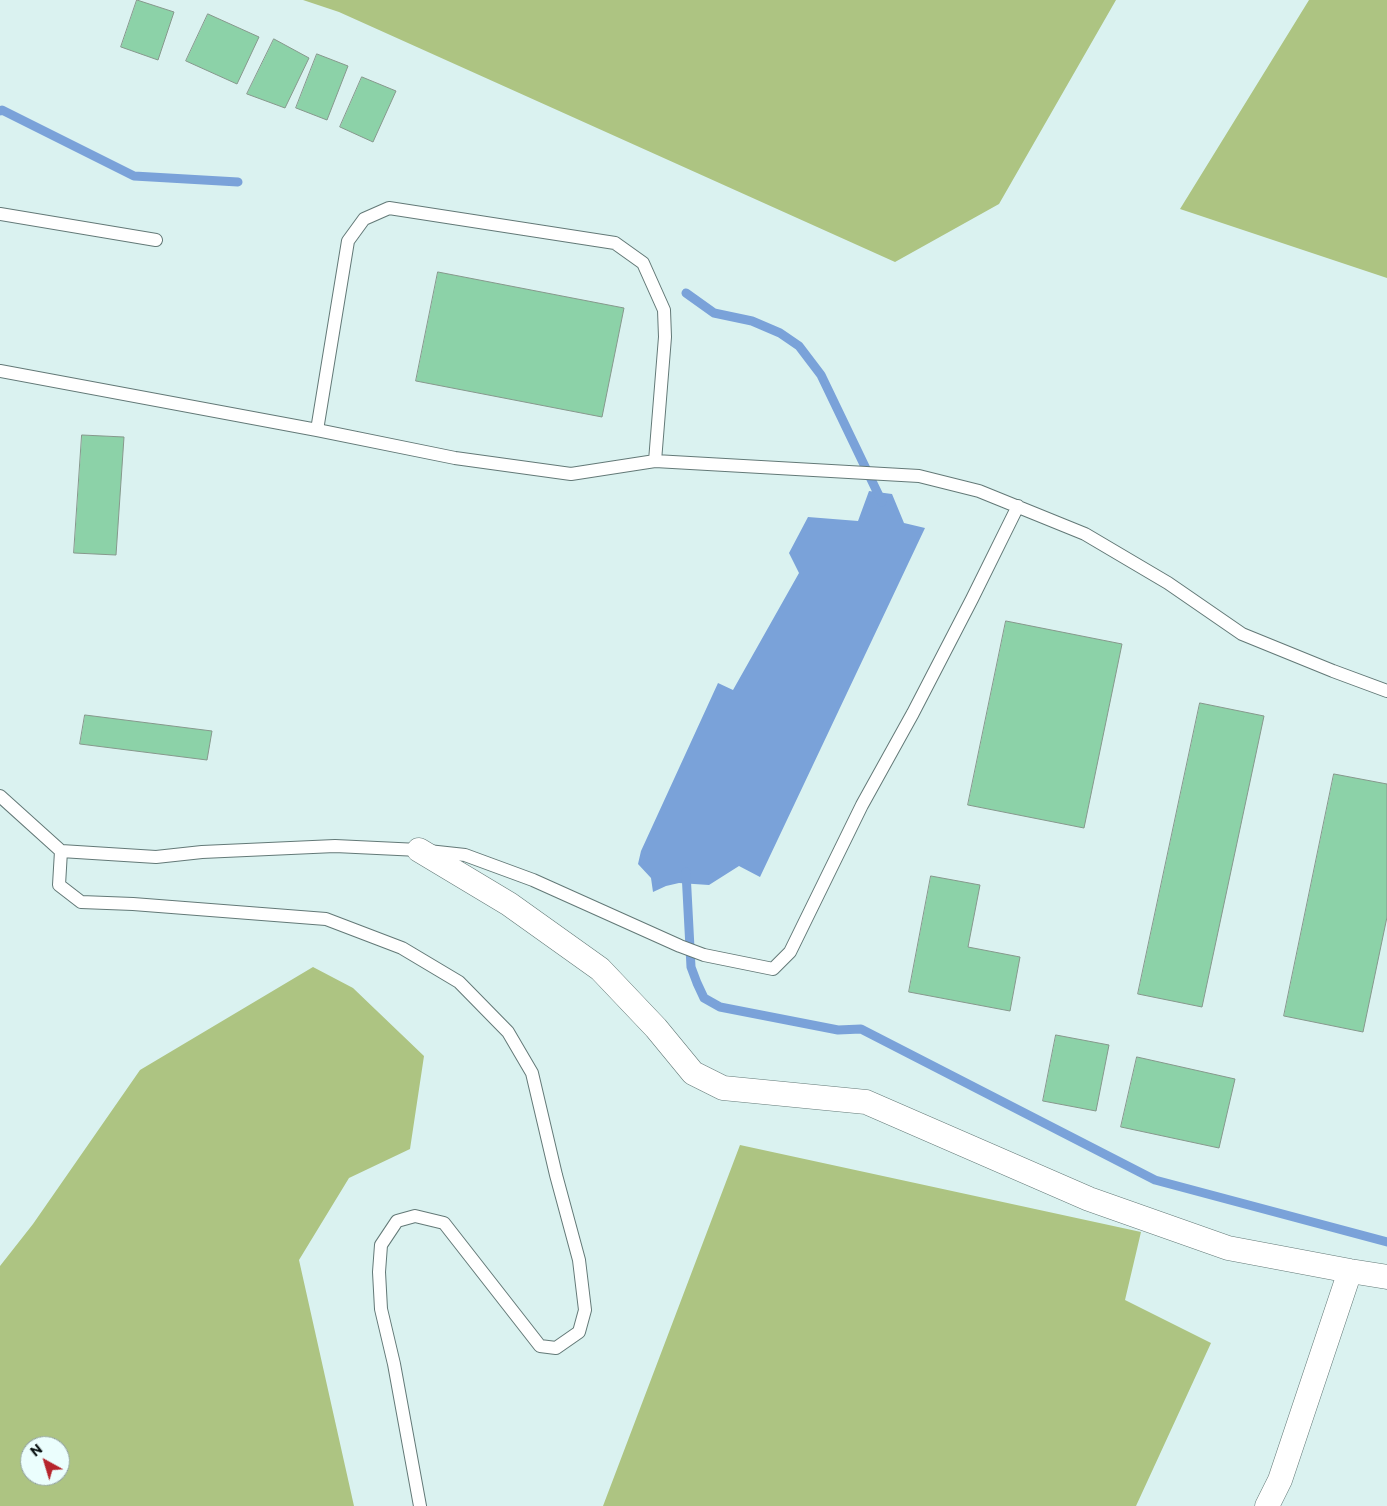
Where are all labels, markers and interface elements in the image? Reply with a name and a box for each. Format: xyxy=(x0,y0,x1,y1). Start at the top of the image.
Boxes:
north arrow xyxy=(20,1436,70,1486)
text: N xyxy=(26,1440,45,1460)

